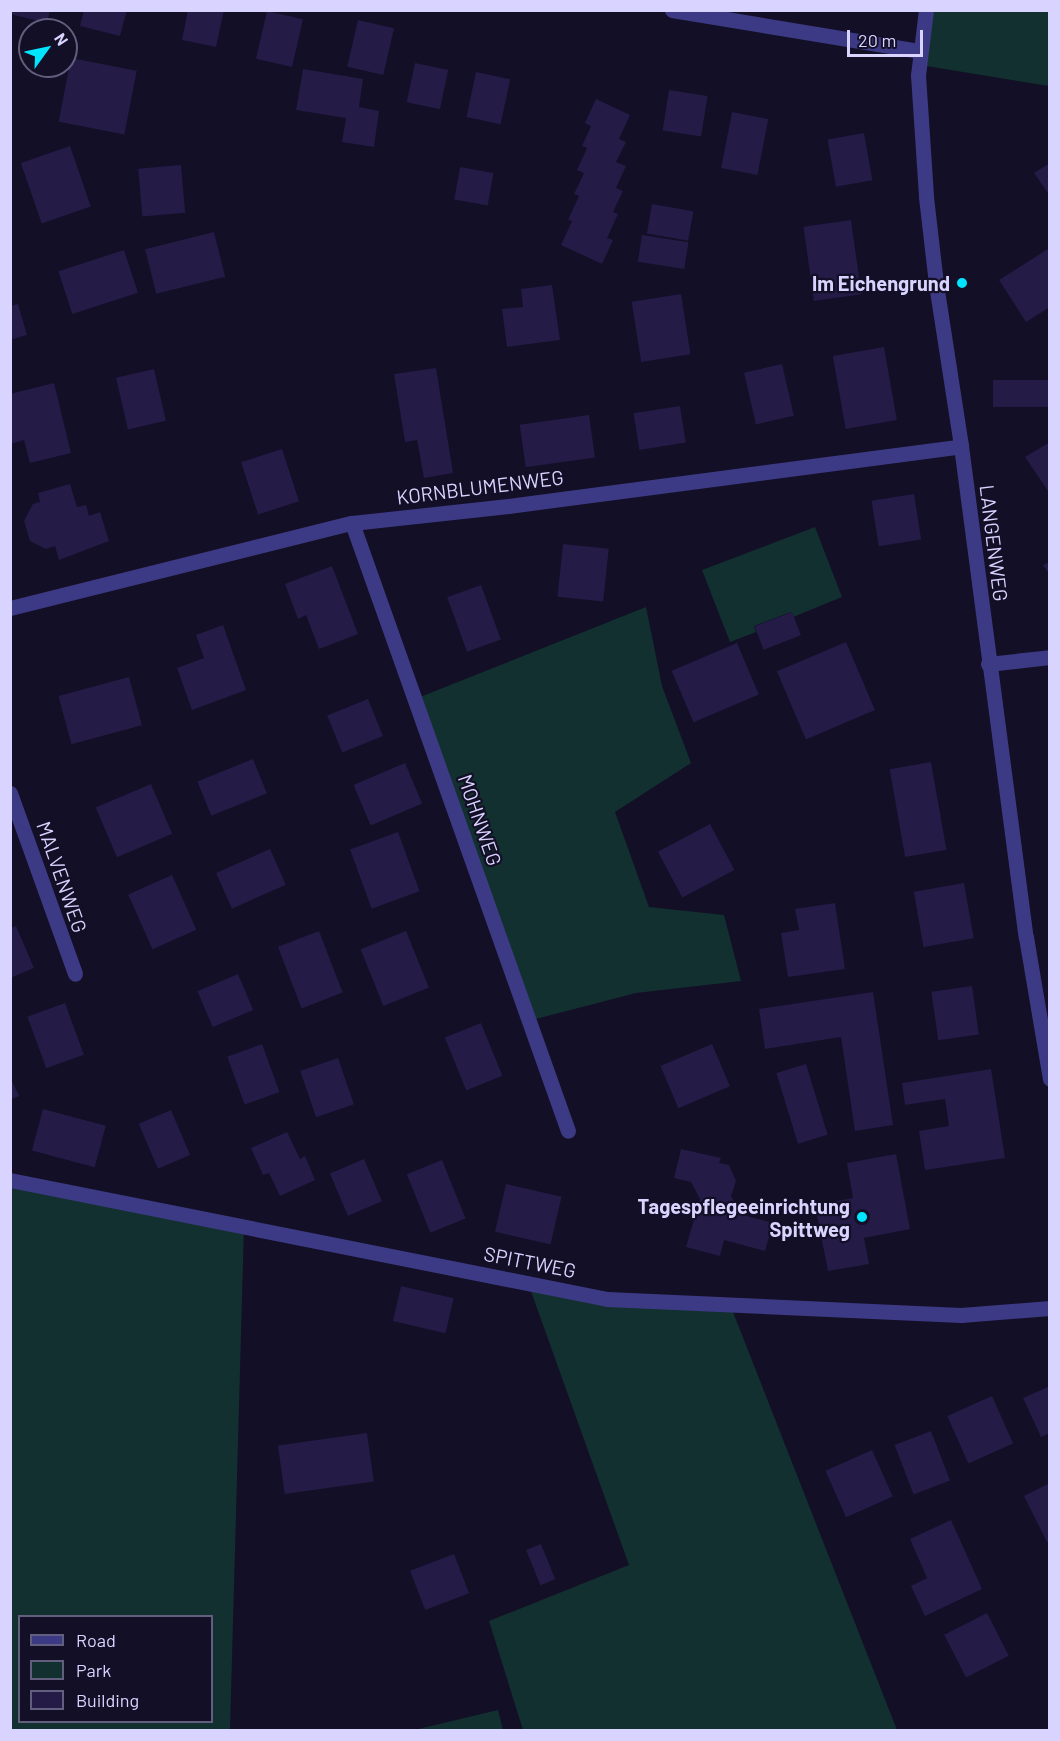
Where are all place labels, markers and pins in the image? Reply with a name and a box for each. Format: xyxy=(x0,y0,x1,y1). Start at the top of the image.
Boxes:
place label: Im Eichengrund xyxy=(812,271,950,295)
marker: Im Eichengrund xyxy=(955,276,969,290)
place label: Tagespflegeeinrichtung Spittweg xyxy=(638,1194,850,1241)
marker: Tagespflegeeinrichtung Spittweg xyxy=(855,1210,869,1224)

